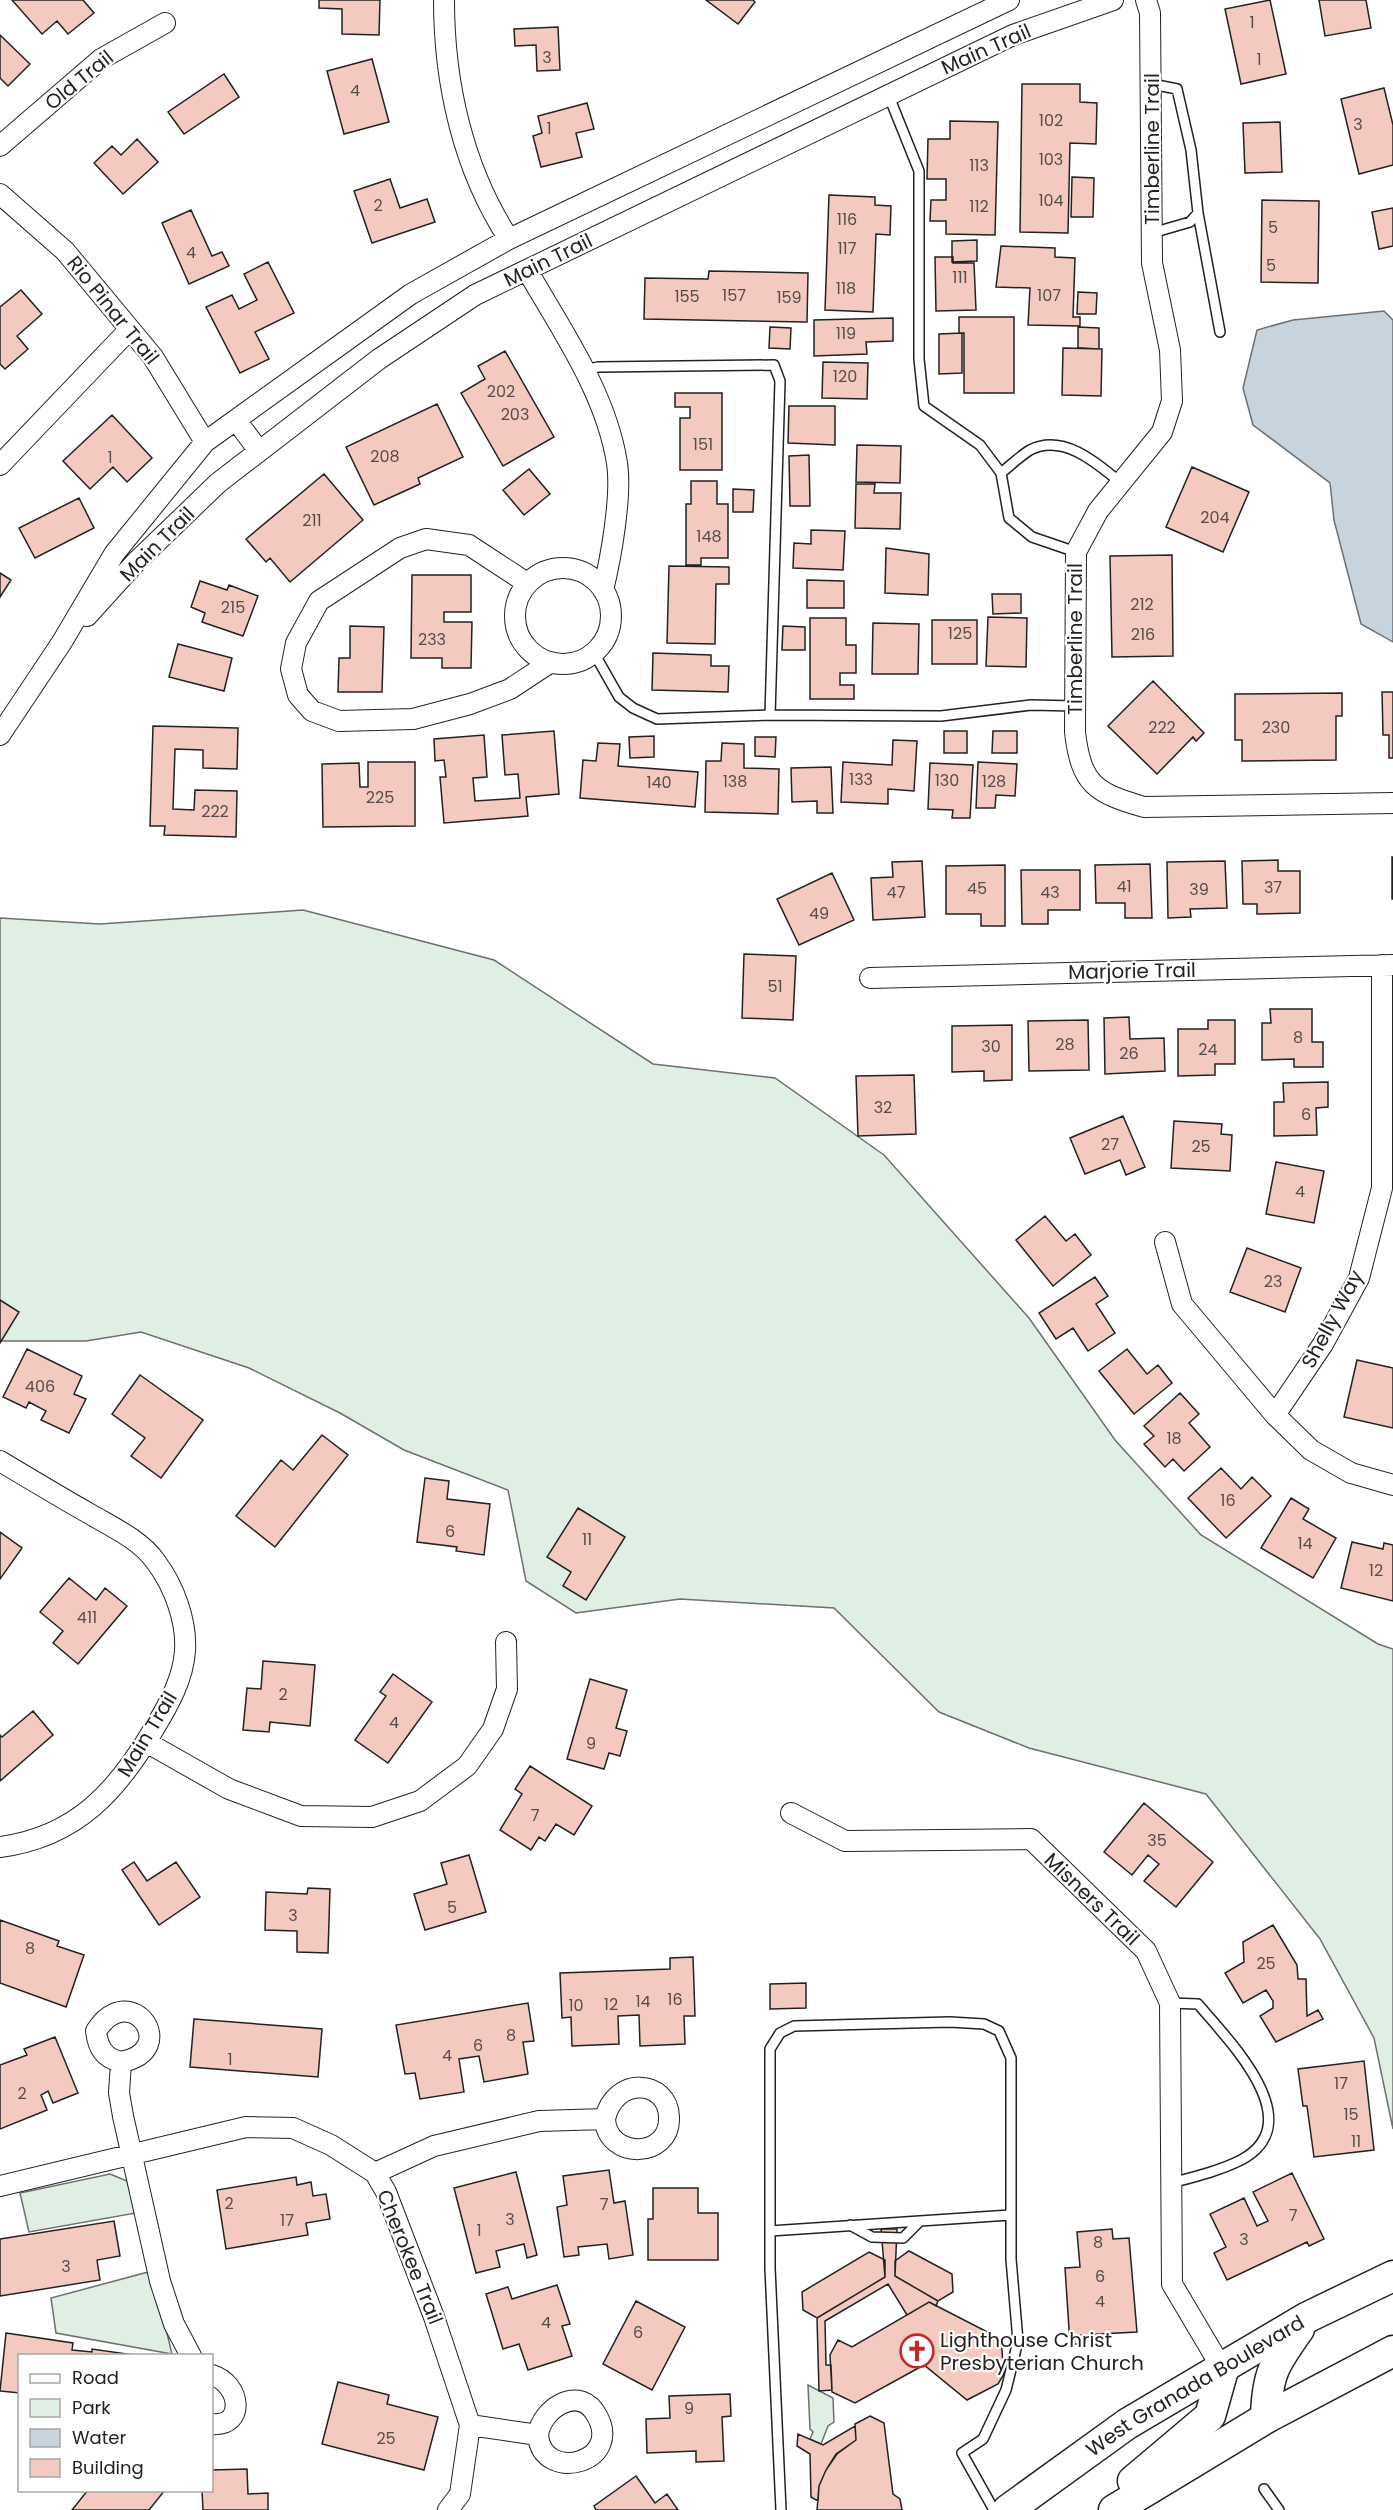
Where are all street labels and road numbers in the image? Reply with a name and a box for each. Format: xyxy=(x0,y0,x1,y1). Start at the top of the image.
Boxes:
street label: Main Trail xyxy=(937,17,1035,81)
street label: Old Trail xyxy=(39,44,119,116)
street label: Timberline Trail xyxy=(1138,73,1166,225)
street label: Main Trail xyxy=(499,226,597,294)
street label: Rio Pinar Trail xyxy=(60,250,166,370)
street label: Main Trail xyxy=(113,500,201,588)
street label: Timberline Trail xyxy=(1061,563,1089,715)
street label: Marjorie Trail xyxy=(1068,956,1196,986)
street label: Shelly Way xyxy=(1294,1265,1370,1373)
street label: Main Trail xyxy=(110,1686,184,1782)
street label: Misners Trail xyxy=(1038,1846,1146,1952)
street label: Cherokee Trail xyxy=(370,2185,450,2329)
street label: West Granada Boulevard xyxy=(1080,2308,1310,2463)

